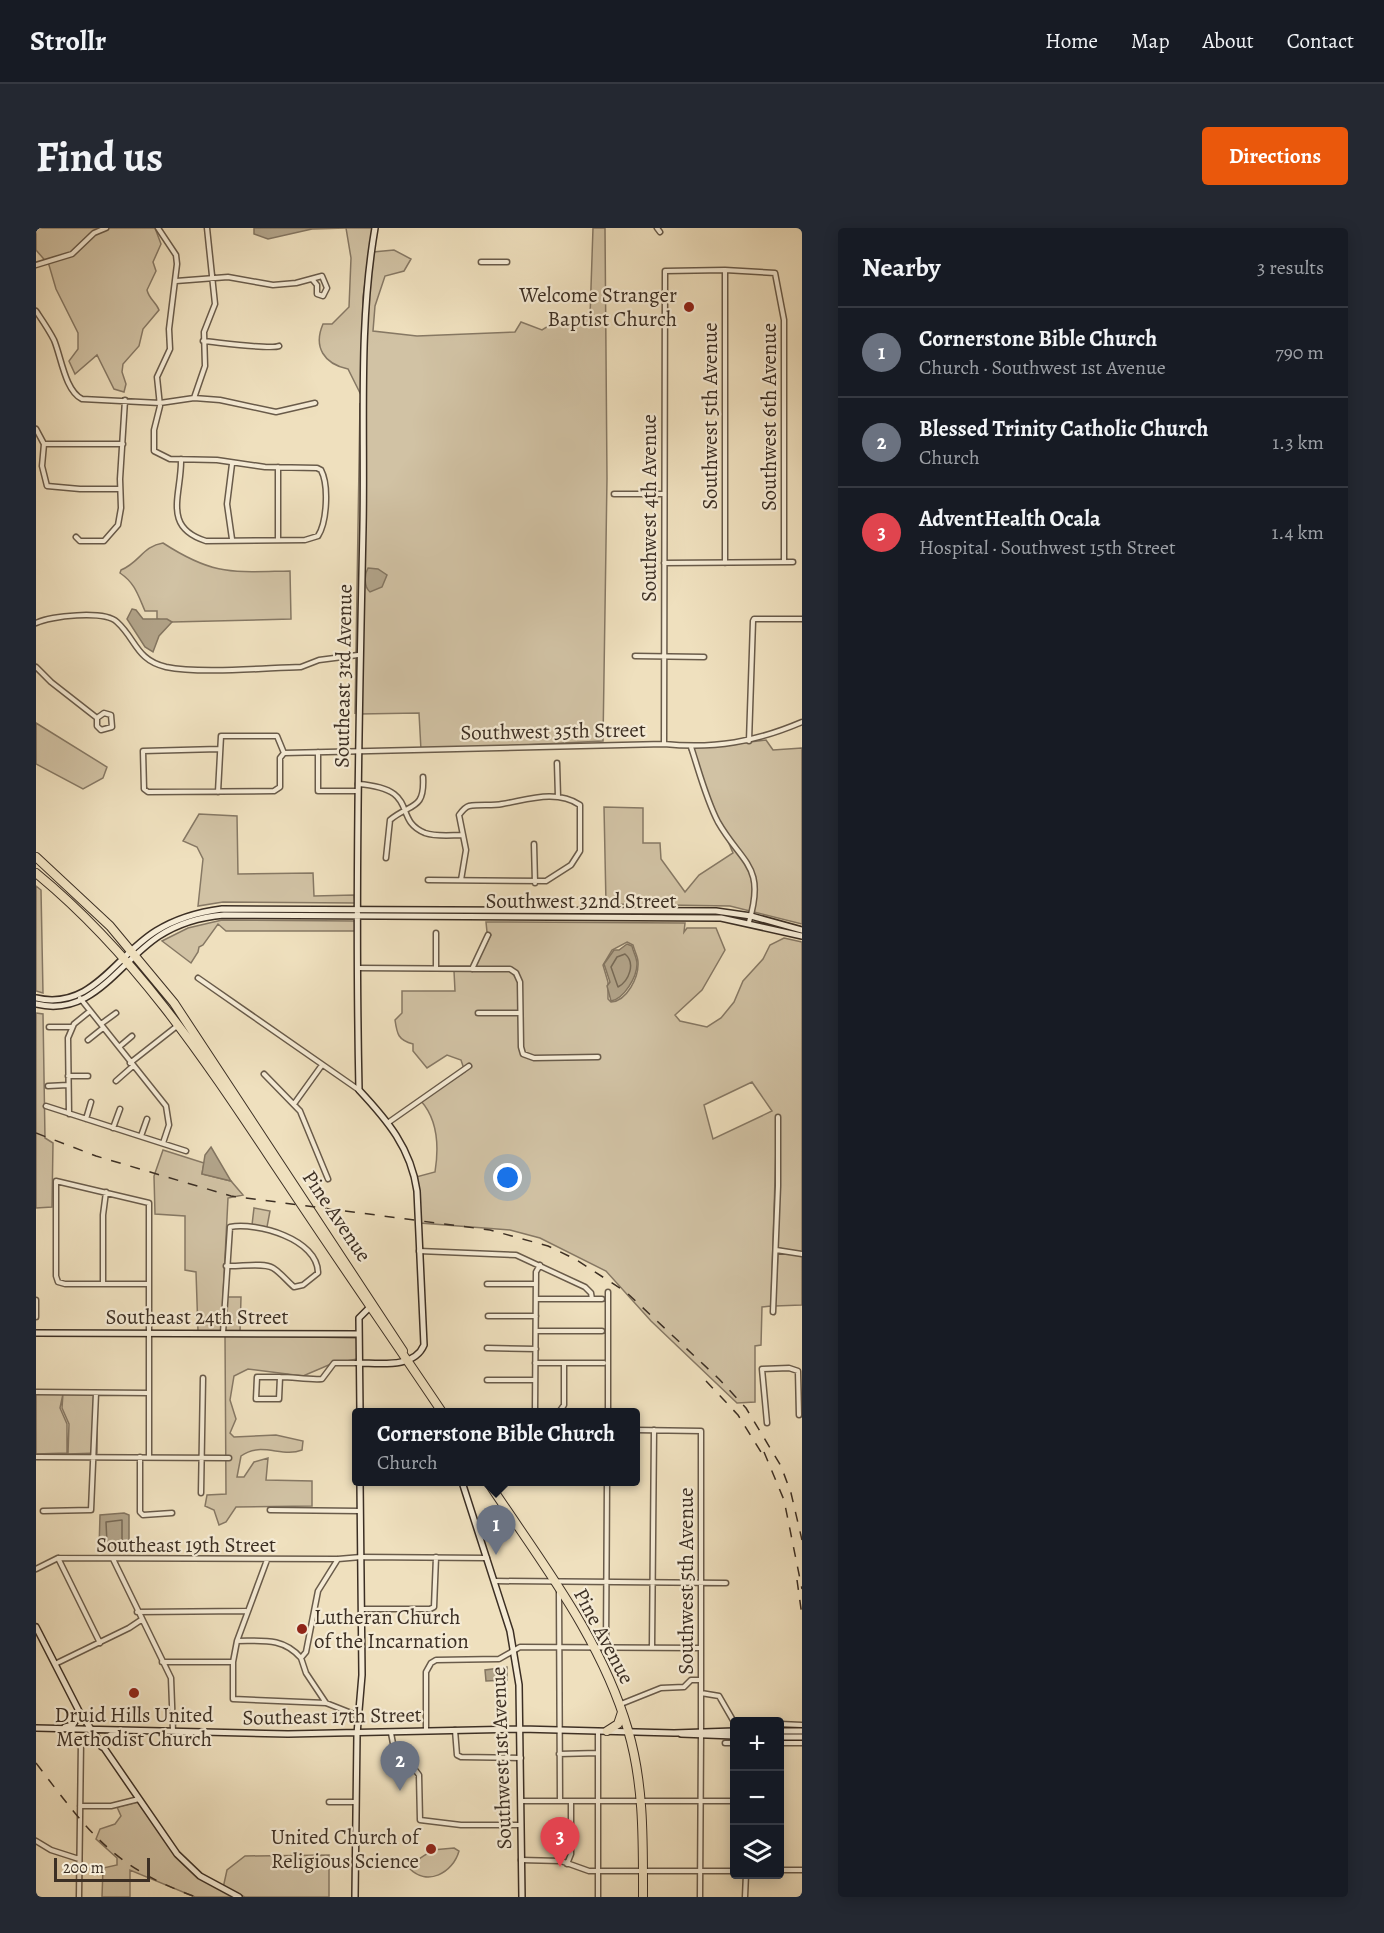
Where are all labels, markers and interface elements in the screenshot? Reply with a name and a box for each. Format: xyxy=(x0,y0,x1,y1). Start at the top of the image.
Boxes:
text: Strollr xyxy=(30,22,106,60)
text: Home xyxy=(1045,27,1098,55)
text: Map xyxy=(1131,27,1169,55)
text: About xyxy=(1202,27,1254,55)
text: Contact xyxy=(1287,27,1354,55)
button: Directions xyxy=(1202,127,1348,185)
text: Find us xyxy=(36,128,163,185)
text: Nearby xyxy=(862,250,941,285)
text: 3 results xyxy=(1257,254,1324,281)
place label: Welcome Stranger Baptist Church xyxy=(518,281,677,333)
marker: Welcome Stranger Baptist Church xyxy=(682,300,696,314)
street label: Southwest 5th Avenue xyxy=(696,322,724,510)
street label: Southwest 6th Avenue xyxy=(755,323,783,511)
text: Cornerstone Bible Church xyxy=(919,324,1157,354)
text: 1 xyxy=(878,339,885,366)
text: 790 m xyxy=(1275,339,1324,366)
text: Church · Southwest 1st Avenue xyxy=(919,354,1166,381)
street label: Southwest 4th Avenue xyxy=(635,414,663,602)
text: Blessed Trinity Catholic Church xyxy=(919,414,1208,444)
text: 2 xyxy=(877,429,886,456)
text: 1.3 km xyxy=(1272,429,1324,456)
text: Church xyxy=(919,444,980,471)
text: AdventHealth Ocala xyxy=(919,504,1101,534)
text: 3 xyxy=(877,519,886,546)
text: 1.4 km xyxy=(1271,519,1324,546)
text: Hospital · Southwest 15th Street xyxy=(919,534,1176,561)
street label: Southeast 3rd Avenue xyxy=(327,584,359,768)
street label: Southwest 35th Street xyxy=(460,715,646,747)
street label: Southwest 32nd Street xyxy=(486,887,677,915)
your location xyxy=(493,1163,522,1192)
street label: Pine Avenue xyxy=(296,1165,378,1267)
street label: Southeast 24th Street xyxy=(106,1303,288,1331)
popup xyxy=(352,1408,640,1486)
text: Cornerstone Bible Church xyxy=(377,1419,615,1449)
text: Church xyxy=(377,1449,438,1476)
street label: Southwest 5th Avenue xyxy=(672,1487,700,1675)
pin: 1 xyxy=(476,1506,516,1555)
street label: Southeast 19th Street xyxy=(96,1531,276,1559)
street label: Pine Avenue xyxy=(567,1583,641,1689)
place label: Lutheran Church of the Incarnation xyxy=(314,1603,469,1655)
marker: Lutheran Church of the Incarnation xyxy=(295,1622,309,1636)
street label: Southwest 1st Avenue xyxy=(484,1666,518,1850)
marker: Druid Hills United Methodist Church xyxy=(127,1686,141,1700)
street label: Southeast 17th Street xyxy=(242,1700,422,1732)
place label: Druid Hills United Methodist Church xyxy=(55,1701,214,1753)
map controls xyxy=(730,1717,784,1879)
button: + xyxy=(730,1717,784,1771)
pin: 2 xyxy=(380,1742,420,1791)
button: − xyxy=(730,1771,784,1825)
pin: 3 xyxy=(540,1818,580,1867)
place label: United Church of Religious Science xyxy=(271,1823,422,1875)
button: layers xyxy=(730,1825,784,1879)
marker: United Church of Religious Science xyxy=(424,1842,438,1856)
scale bar xyxy=(54,1855,150,1882)
text: 200 m xyxy=(63,1857,104,1879)

